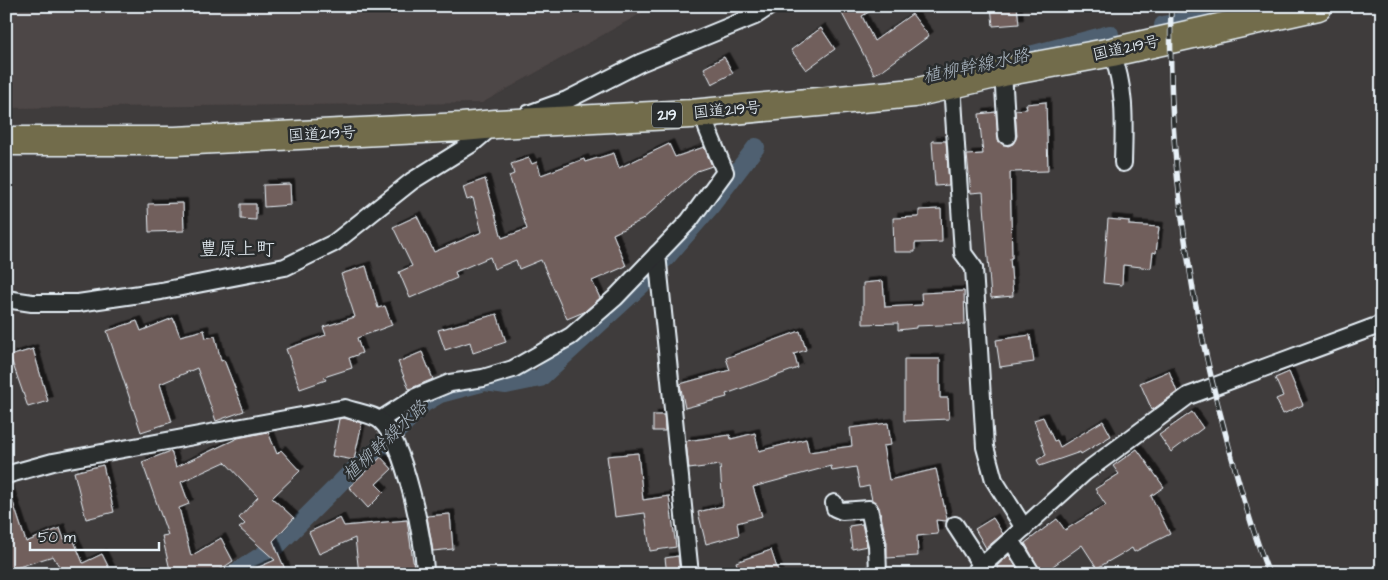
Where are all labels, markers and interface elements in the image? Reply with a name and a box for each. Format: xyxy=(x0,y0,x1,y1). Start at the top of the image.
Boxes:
street label: 国道219号 xyxy=(1090,30,1162,66)
water label: 植柳幹線水路 xyxy=(921,42,1032,89)
street label: 国道219号 xyxy=(692,96,762,124)
road number: 219 xyxy=(652,102,682,128)
street label: 国道219号 xyxy=(287,121,357,147)
district label: 豊原上町 xyxy=(199,236,275,263)
water label: 植柳幹線水路 xyxy=(337,394,434,487)
scale bar xyxy=(30,520,159,552)
text: 50 m xyxy=(38,527,76,548)

